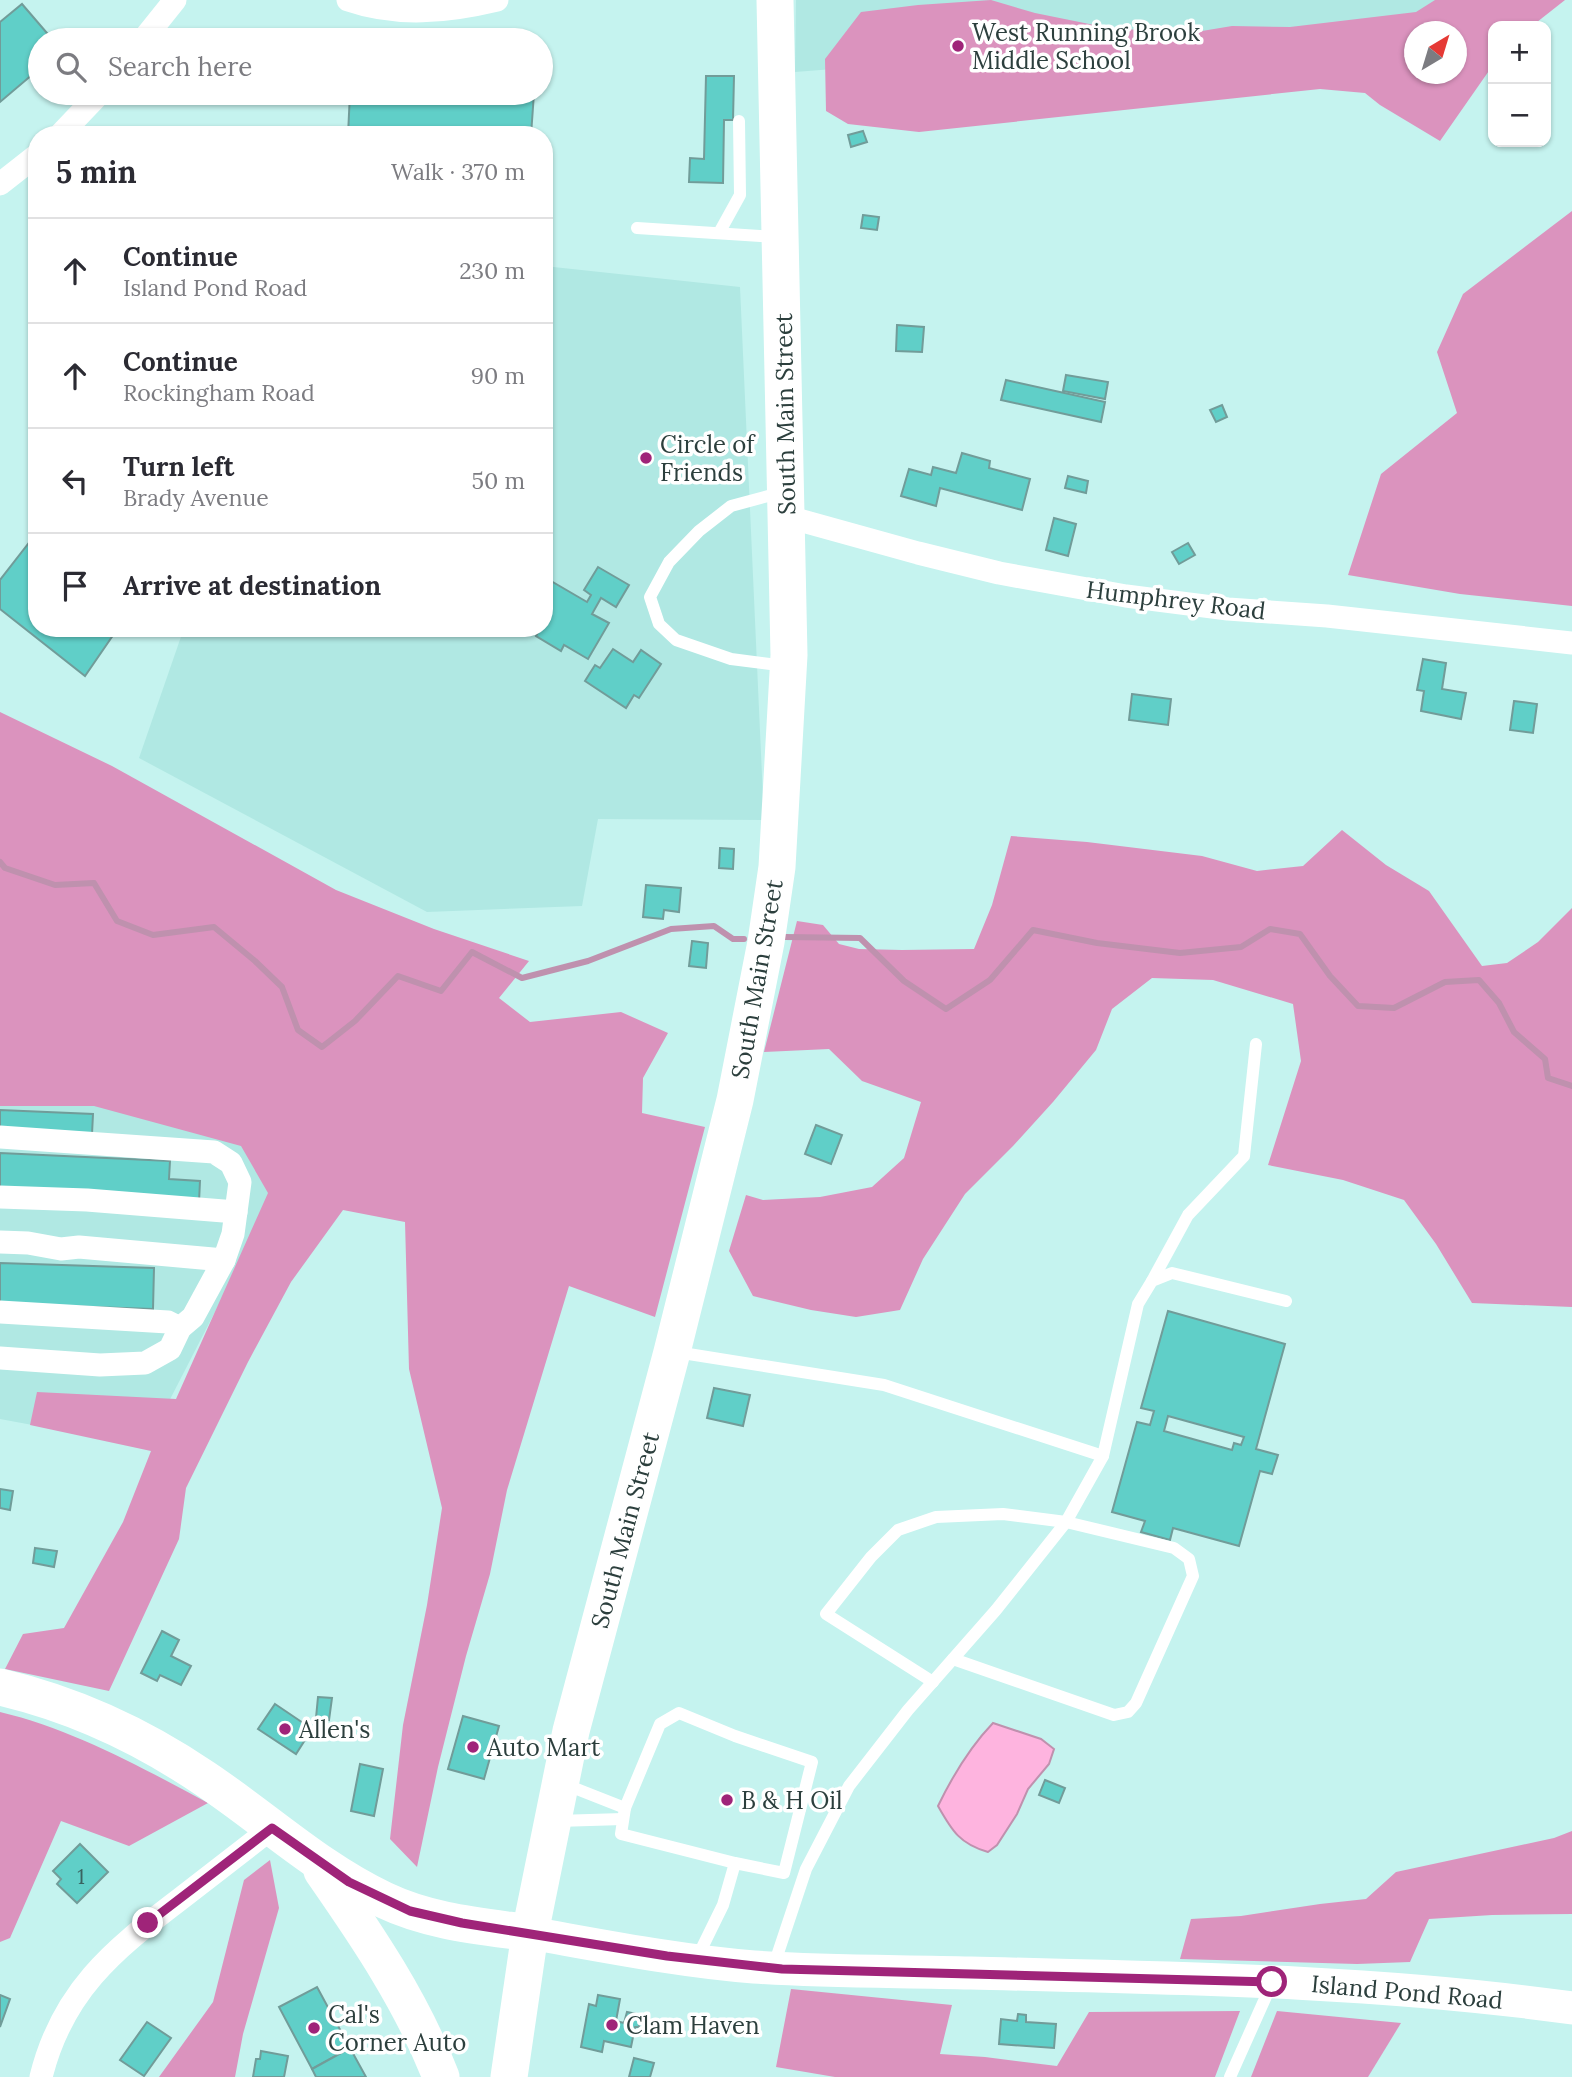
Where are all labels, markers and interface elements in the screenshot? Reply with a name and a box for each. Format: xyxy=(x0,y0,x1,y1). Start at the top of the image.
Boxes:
place label: West Running Brook Middle School xyxy=(972,17,1200,76)
north arrow xyxy=(1404,21,1467,84)
map controls xyxy=(1488,21,1551,147)
button: + xyxy=(1488,21,1551,84)
search box xyxy=(28,28,553,105)
marker: West Running Brook Middle School xyxy=(950,38,966,54)
icon: search xyxy=(52,48,90,86)
text: Search here xyxy=(108,50,252,83)
button: − xyxy=(1488,84,1551,147)
text: 5 min xyxy=(56,153,137,191)
text: Walk · 370 m xyxy=(391,157,525,186)
text: Continue xyxy=(123,240,238,273)
icon: ahead xyxy=(56,252,94,290)
text: 230 m xyxy=(459,256,525,285)
text: Island Pond Road xyxy=(123,273,307,302)
street label: South Main Street xyxy=(768,312,802,515)
text: Continue xyxy=(123,345,238,378)
icon: ahead xyxy=(56,357,94,395)
text: 90 m xyxy=(471,361,525,390)
text: Rockingham Road xyxy=(123,378,315,407)
place label: Circle of Friends xyxy=(660,429,756,488)
text: Turn left xyxy=(123,450,234,483)
marker: Circle of Friends xyxy=(638,450,654,466)
icon: left xyxy=(56,462,94,500)
text: 50 m xyxy=(472,466,525,495)
text: Brady Avenue xyxy=(123,483,269,512)
icon: arrive xyxy=(56,567,94,605)
text: Arrive at destination xyxy=(123,569,381,602)
street label: Humphrey Road xyxy=(1085,574,1267,626)
street label: South Main Street xyxy=(724,876,790,1081)
street label: South Main Street xyxy=(584,1428,666,1632)
place label: Allen's xyxy=(298,1714,370,1745)
marker: Allen's xyxy=(277,1721,293,1737)
place label: Auto Mart xyxy=(486,1732,601,1763)
marker: Auto Mart xyxy=(465,1739,481,1755)
place label: B & H Oil xyxy=(741,1785,843,1816)
marker: B & H Oil xyxy=(719,1792,735,1808)
house number: 1 xyxy=(77,1863,85,1890)
route end xyxy=(132,1907,163,1938)
route start xyxy=(1256,1966,1287,1997)
street label: Island Pond Road xyxy=(1310,1968,1504,2016)
place label: Cal's Corner Auto xyxy=(328,1999,466,2058)
place label: Clam Haven xyxy=(626,2010,760,2041)
marker: Clam Haven xyxy=(604,2017,620,2033)
marker: Cal's Corner Auto xyxy=(306,2020,322,2036)

